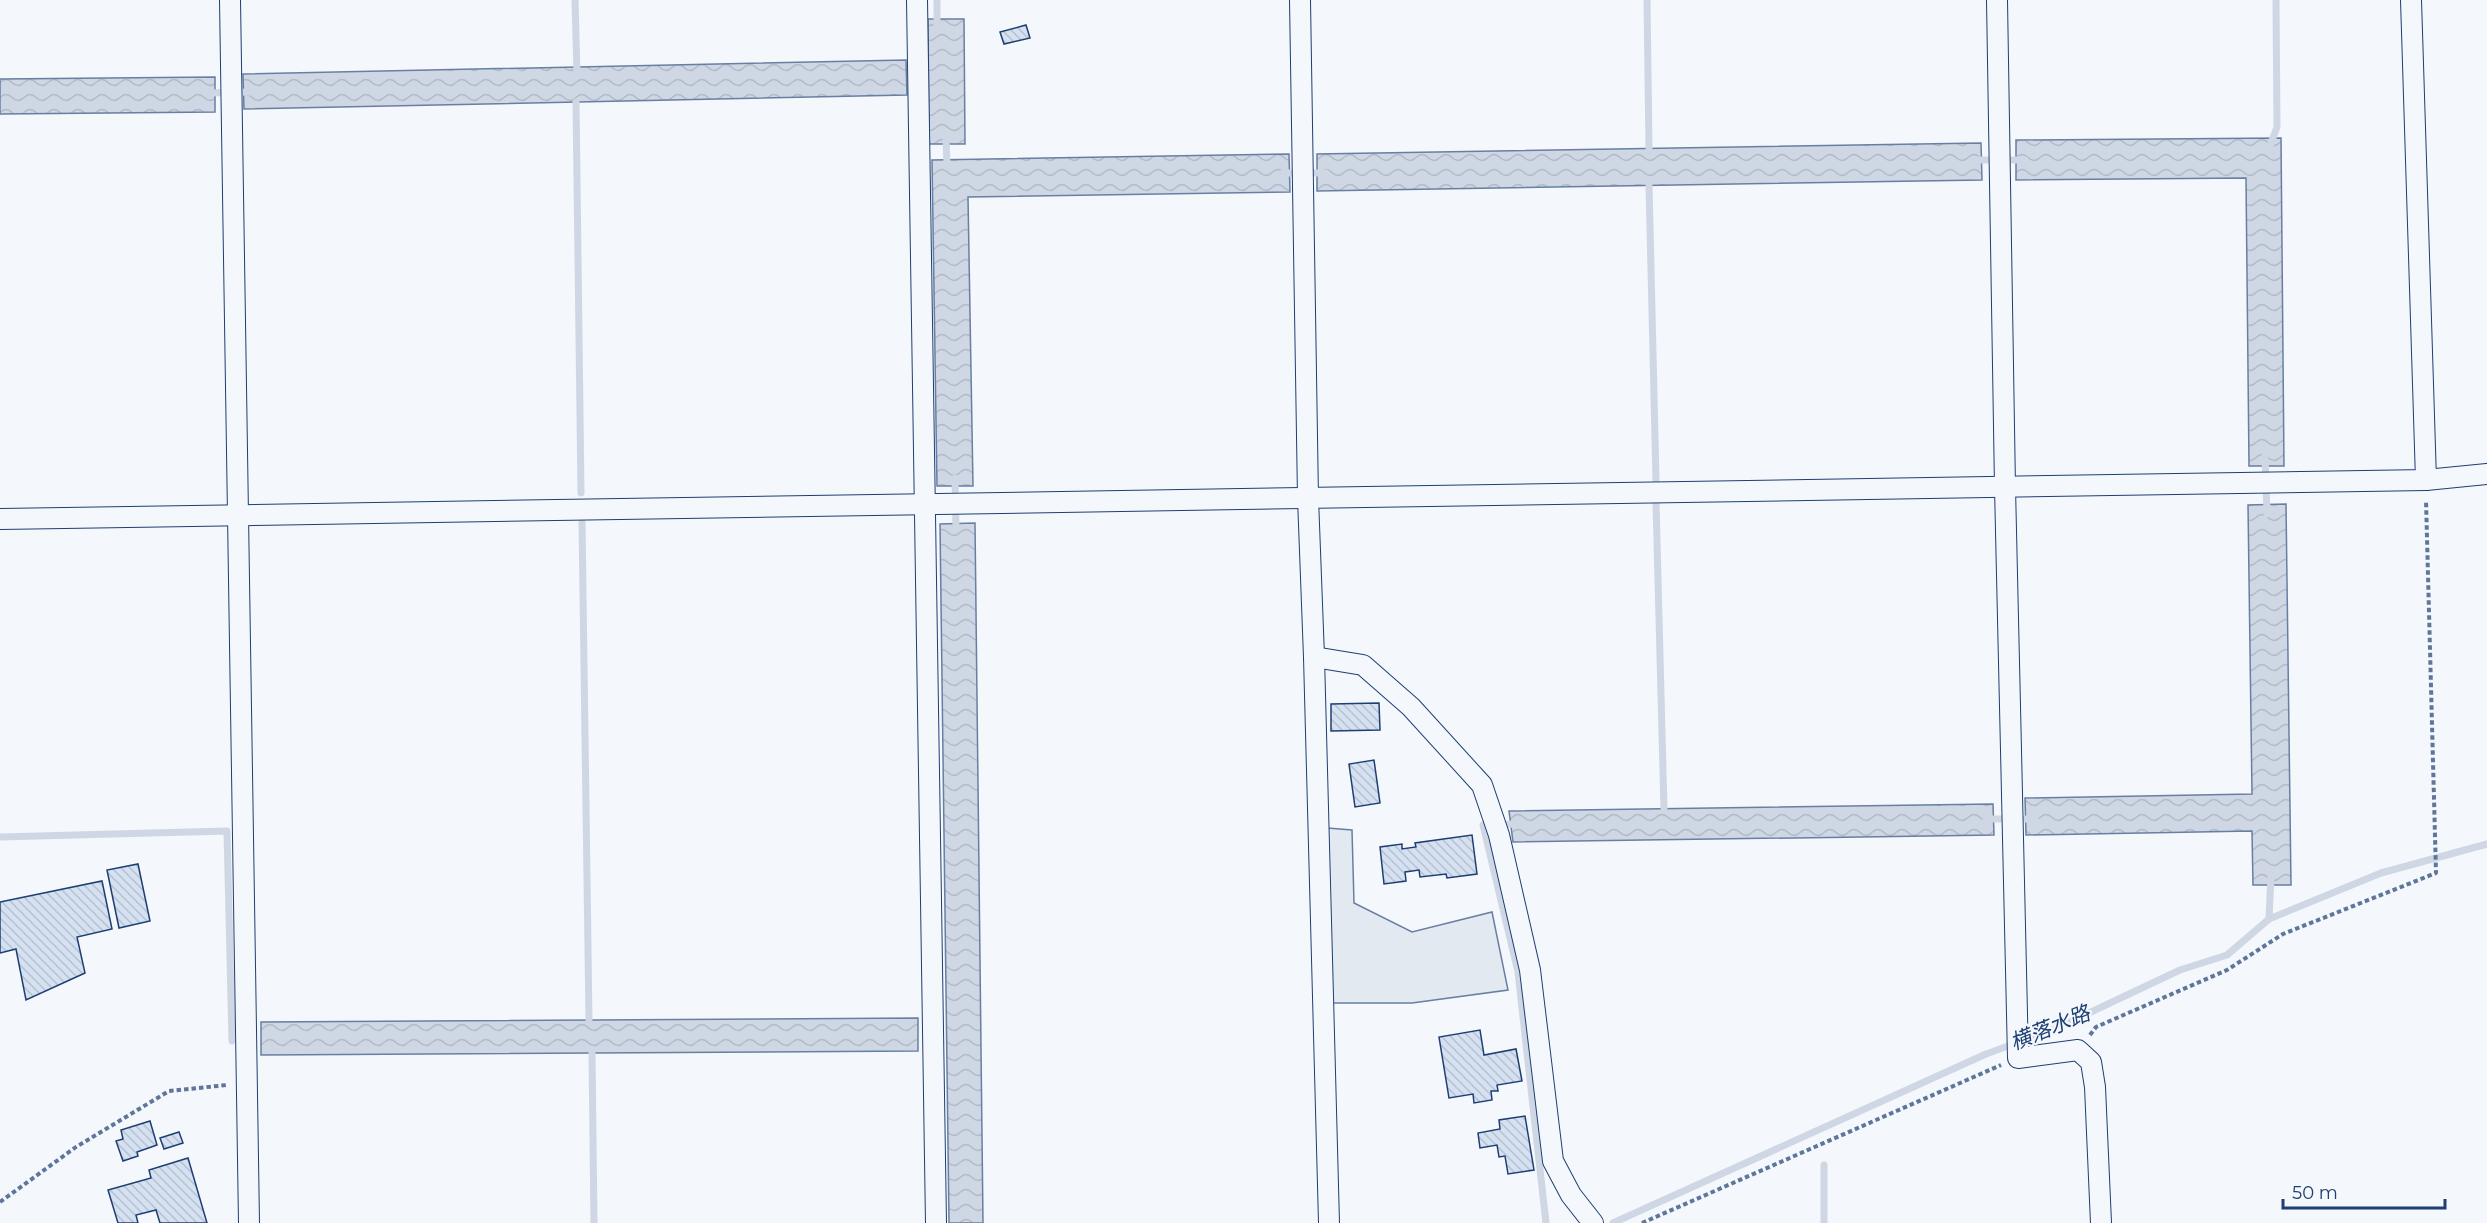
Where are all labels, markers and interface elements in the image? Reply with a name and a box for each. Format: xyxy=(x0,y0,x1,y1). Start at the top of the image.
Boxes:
water label: 横落水路 xyxy=(2006,999,2095,1055)
scale bar xyxy=(2283,1172,2445,1210)
text: 50 m xyxy=(2292,1182,2338,1204)

